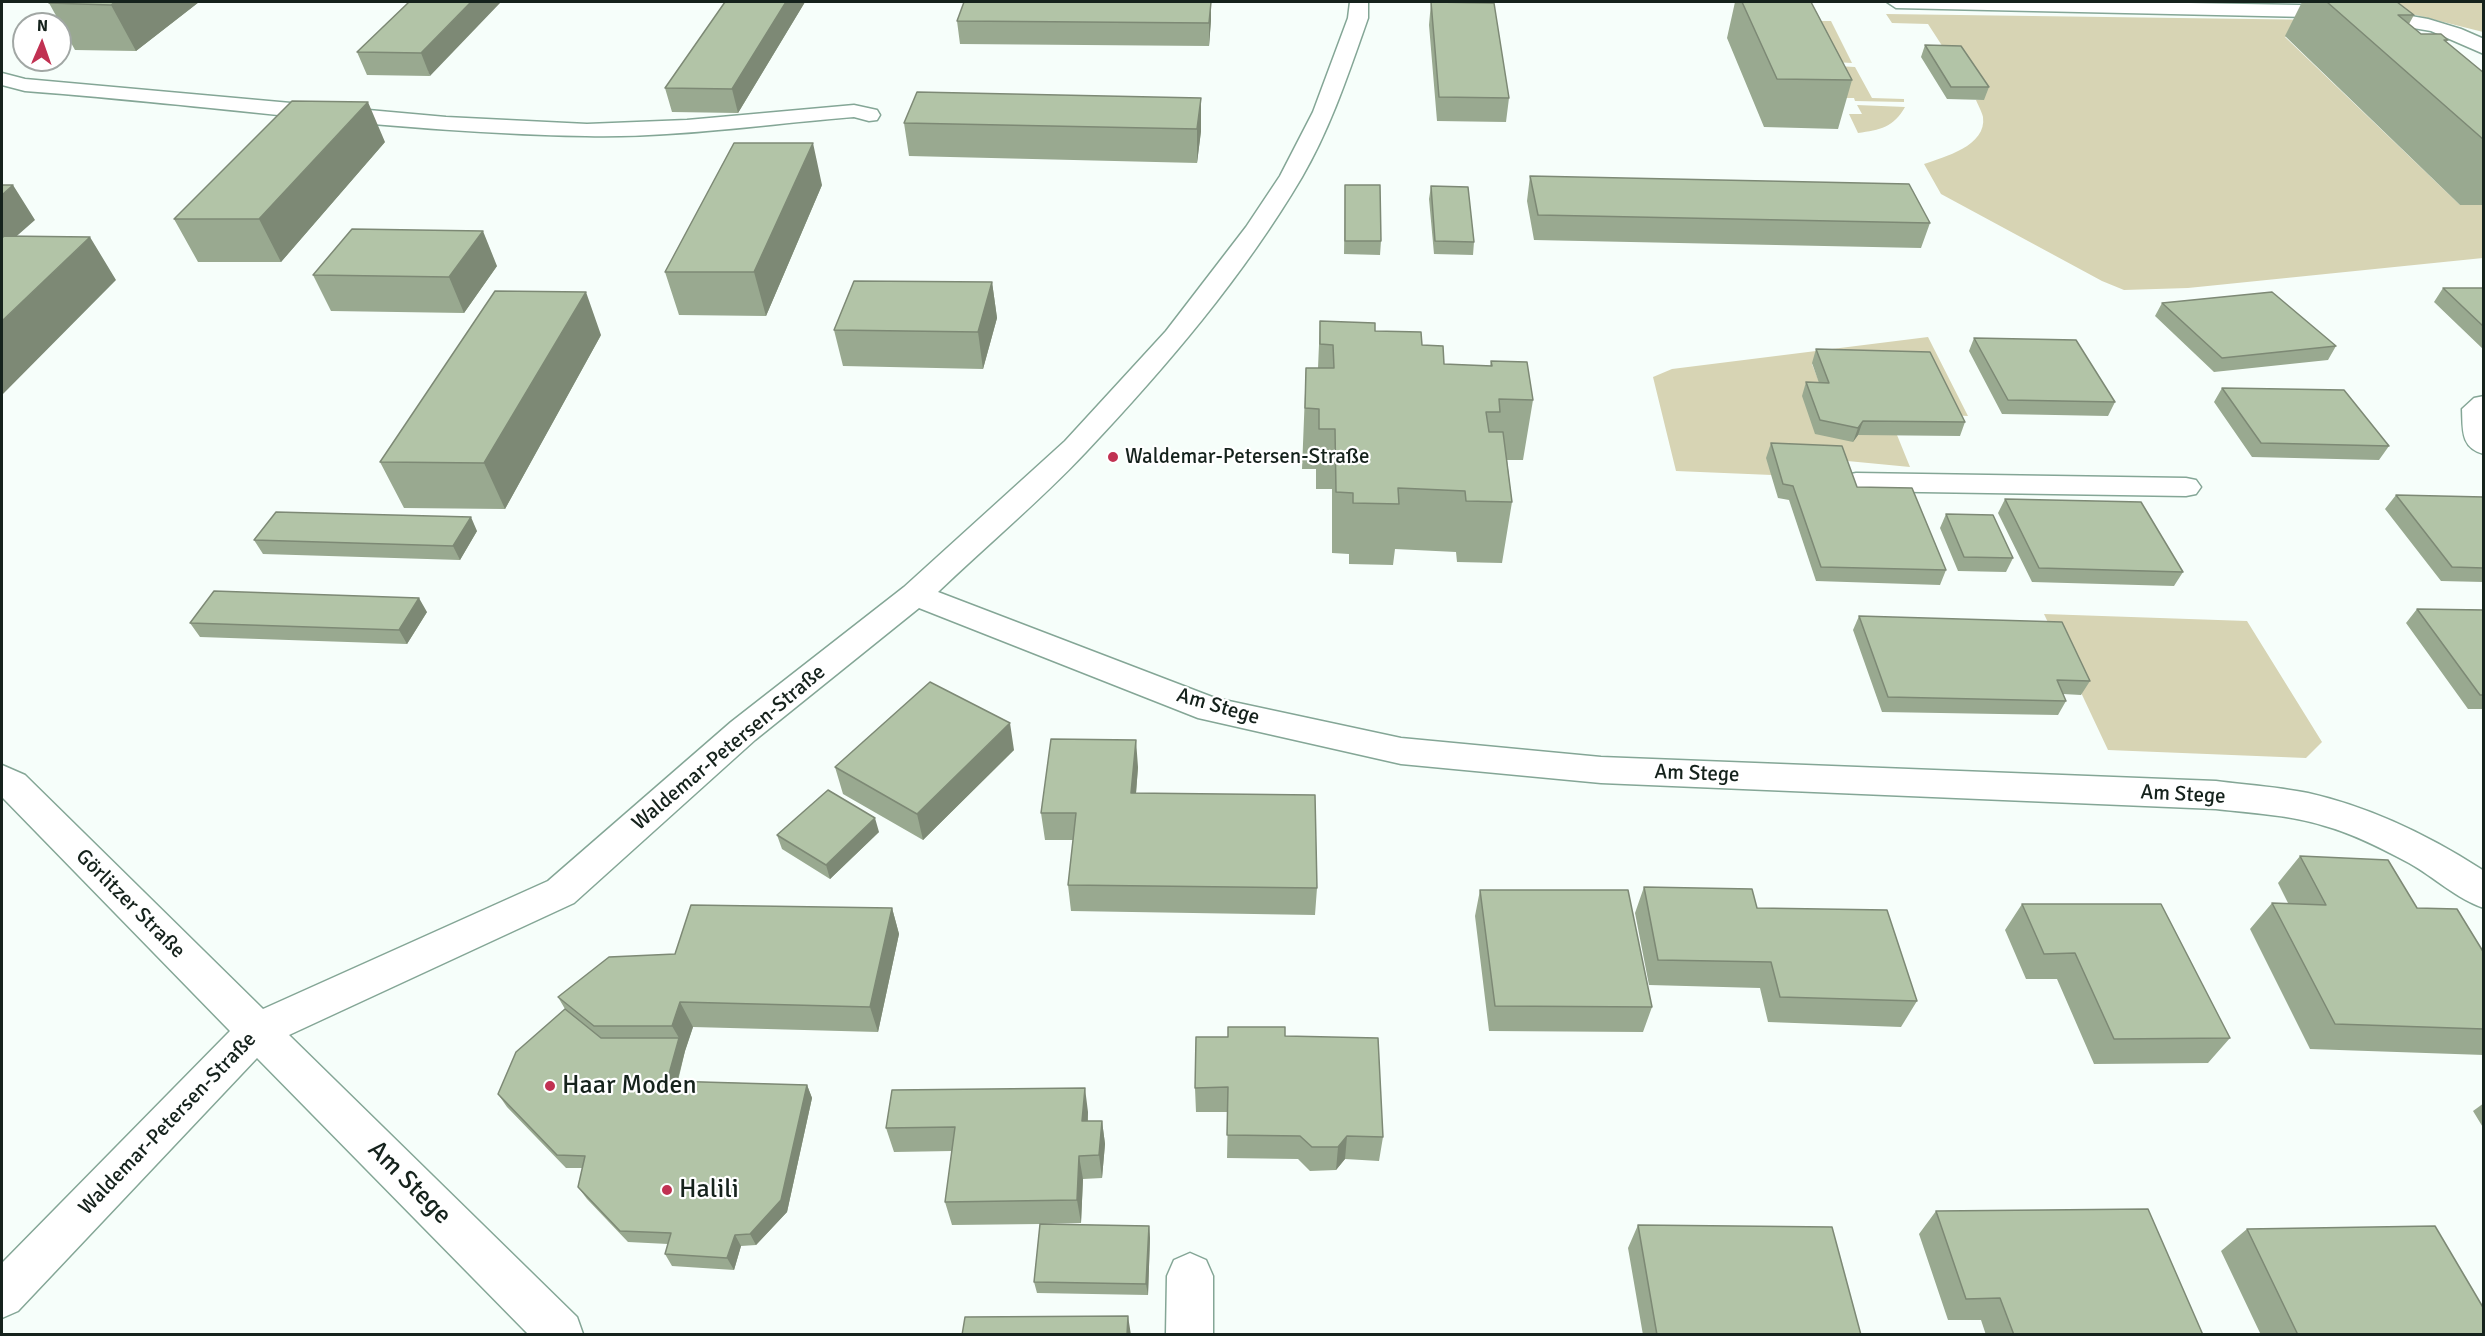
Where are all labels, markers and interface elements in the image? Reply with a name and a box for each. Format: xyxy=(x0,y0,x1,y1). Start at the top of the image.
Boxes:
north arrow xyxy=(12,12,72,72)
text: N xyxy=(37,16,48,36)
place label: Waldemar-Petersen-Straße xyxy=(1125,444,1370,470)
marker: Waldemar-Petersen-Straße xyxy=(1106,450,1120,464)
street label: Waldemar-Petersen-Straße xyxy=(627,660,831,836)
street label: Am Stege xyxy=(1174,683,1262,731)
street label: Am Stege xyxy=(1654,760,1740,788)
street label: Am Stege xyxy=(2140,780,2226,810)
street label: Görlitzer Straße xyxy=(70,844,190,964)
street label: Waldemar-Petersen-Straße xyxy=(74,1027,262,1221)
place label: Haar Moden xyxy=(562,1070,697,1102)
marker: Haar Moden xyxy=(543,1079,557,1093)
street label: Am Stege xyxy=(361,1135,457,1231)
place label: Halili xyxy=(679,1174,739,1206)
marker: Halili xyxy=(660,1183,674,1197)

